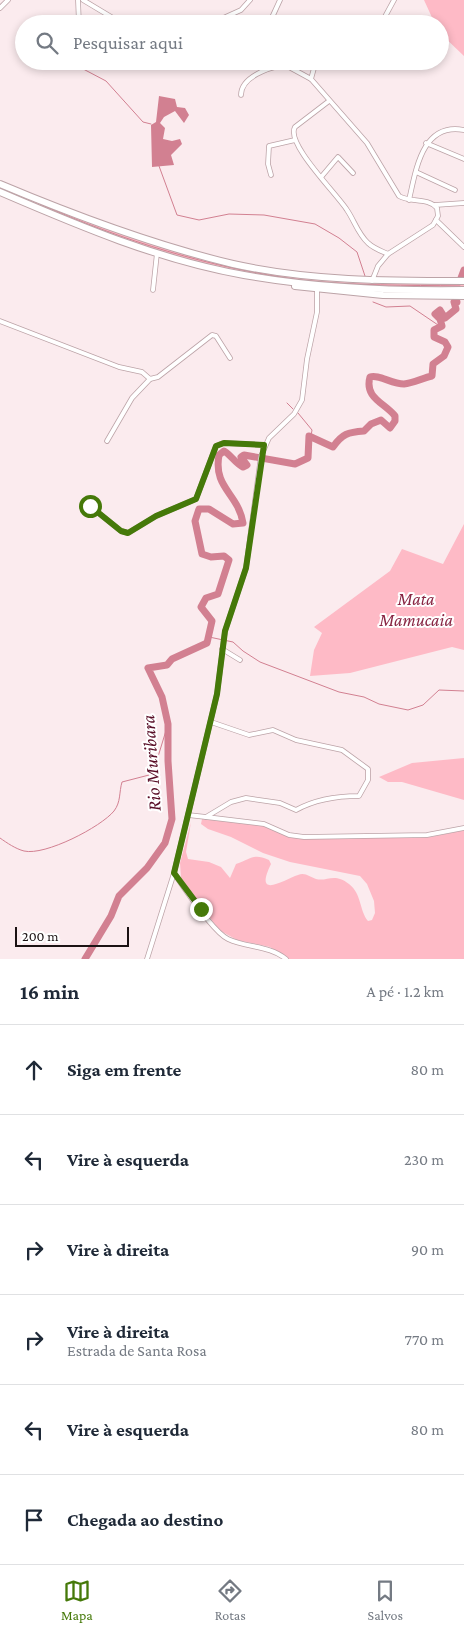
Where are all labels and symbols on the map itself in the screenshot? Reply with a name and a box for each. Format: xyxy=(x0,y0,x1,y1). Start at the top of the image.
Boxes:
route start xyxy=(79,495,102,518)
park label: Mata Mamucaia xyxy=(378,589,453,630)
water label: Rio Muribara xyxy=(137,714,165,812)
route end xyxy=(190,898,213,921)
scale bar xyxy=(15,924,129,947)

